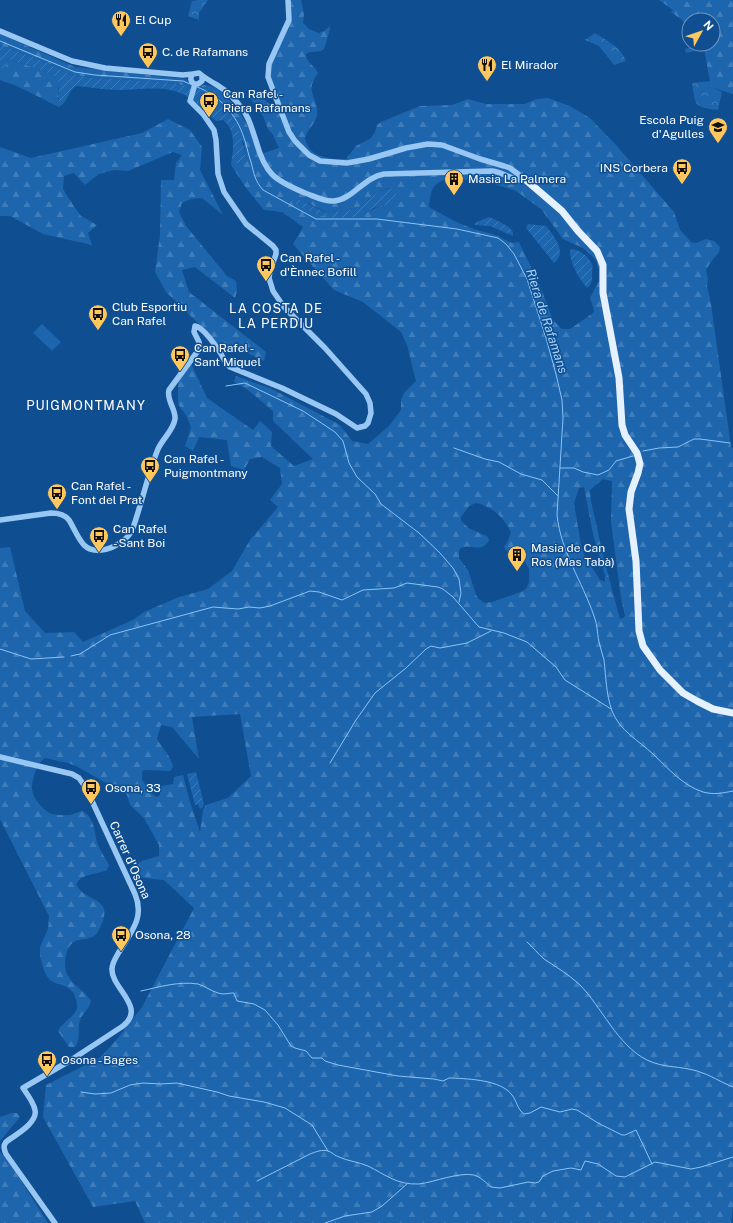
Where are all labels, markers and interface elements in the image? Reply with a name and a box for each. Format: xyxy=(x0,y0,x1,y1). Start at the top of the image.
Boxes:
restaurant icon: El Cup xyxy=(110,9,132,37)
north arrow xyxy=(681,12,721,52)
place label: El Cup xyxy=(135,13,171,27)
text: N xyxy=(701,18,716,33)
bus stop icon: C. de Rafamans xyxy=(137,41,159,69)
place label: C. de Rafamans xyxy=(162,45,248,59)
restaurant icon: El Mirador xyxy=(476,54,498,82)
place label: El Mirador xyxy=(501,58,559,72)
place label: Can Rafel - Riera Rafamans xyxy=(223,87,311,115)
bus stop icon: Can Rafel - Riera Rafamans xyxy=(198,90,220,118)
place label: Escola Puig d'Agulles xyxy=(639,113,704,141)
school or university icon: Escola Puig d'Agulles xyxy=(707,116,729,144)
bus stop icon: INS Corbera xyxy=(671,157,693,185)
place label: INS Corbera xyxy=(600,161,668,175)
building icon: Masia La Palmera xyxy=(443,168,465,196)
place label: Masia La Palmera xyxy=(468,172,566,186)
place label: Can Rafel - d'Ènnec Bofill xyxy=(280,251,357,279)
bus stop icon: Can Rafel - d'Ènnec Bofill xyxy=(255,254,277,282)
water label: Riera de Rafamans xyxy=(523,267,571,375)
place label: Club Esportiu Can Rafel xyxy=(112,300,187,328)
district label: LA COSTA DE LA PERDIU xyxy=(229,301,323,331)
bus stop icon: Club Esportiu Can Rafel xyxy=(87,303,109,331)
place label: Can Rafel - Sant Miquel xyxy=(194,341,261,369)
bus stop icon: Can Rafel - Sant Miquel xyxy=(169,344,191,372)
district label: PUIGMONTMANY xyxy=(26,398,146,413)
place label: Can Rafel - Puigmontmany xyxy=(164,452,248,480)
bus stop icon: Can Rafel - Puigmontmany xyxy=(139,455,161,483)
place label: Can Rafel - Font del Prat xyxy=(71,479,143,507)
bus stop icon: Can Rafel - Font del Prat xyxy=(46,482,68,510)
place label: Can Rafel - Sant Boi xyxy=(113,522,168,550)
bus stop icon: Can Rafel - Sant Boi xyxy=(88,525,110,553)
place label: Masia de Can Ros (Mas Tabà) xyxy=(531,541,615,569)
building icon: Masia de Can Ros (Mas Tabà) xyxy=(506,544,528,572)
bus stop icon: Osona, 33 xyxy=(80,777,102,805)
place label: Osona, 33 xyxy=(105,781,161,795)
street label: Carrer d'Osona xyxy=(107,819,153,901)
bus stop icon: Osona, 28 xyxy=(110,924,132,952)
place label: Osona, 28 xyxy=(135,928,191,942)
bus stop icon: Osona - Bages xyxy=(36,1049,58,1077)
place label: Osona - Bages xyxy=(61,1053,138,1067)

